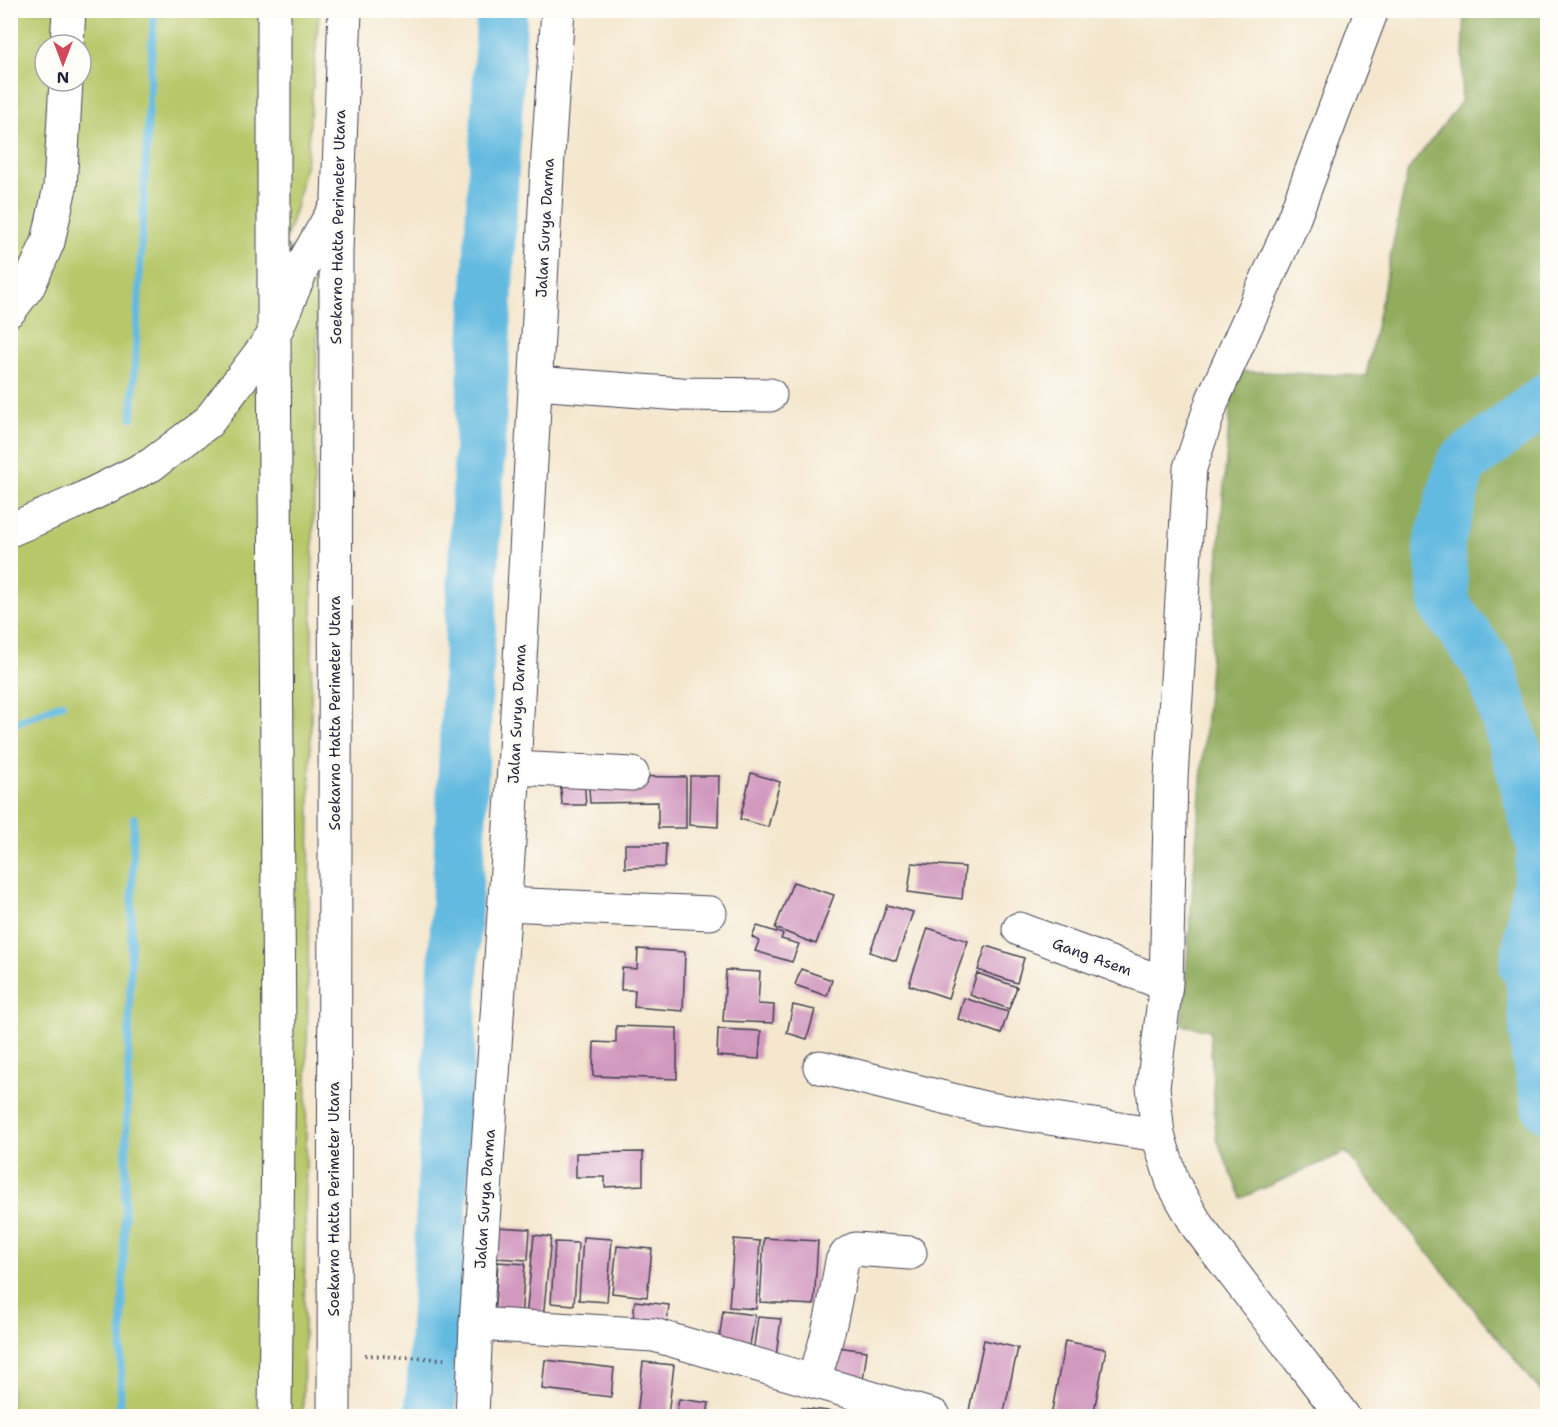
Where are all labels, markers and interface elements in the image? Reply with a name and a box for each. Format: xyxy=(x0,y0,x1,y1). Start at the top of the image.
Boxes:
north arrow xyxy=(33,33,93,93)
text: N xyxy=(57,67,69,88)
street label: Soekarno Hatta Perimeter Utara xyxy=(326,109,350,345)
street label: Jalan Surya Darma xyxy=(531,157,559,298)
street label: Soekarno Hatta Perimeter Utara xyxy=(325,595,345,830)
street label: Jalan Surya Darma xyxy=(503,643,531,784)
street label: Gang Asem xyxy=(1049,933,1135,981)
street label: Soekarno Hatta Perimeter Utara xyxy=(324,1081,344,1316)
street label: Jalan Surya Darma xyxy=(470,1128,500,1269)

